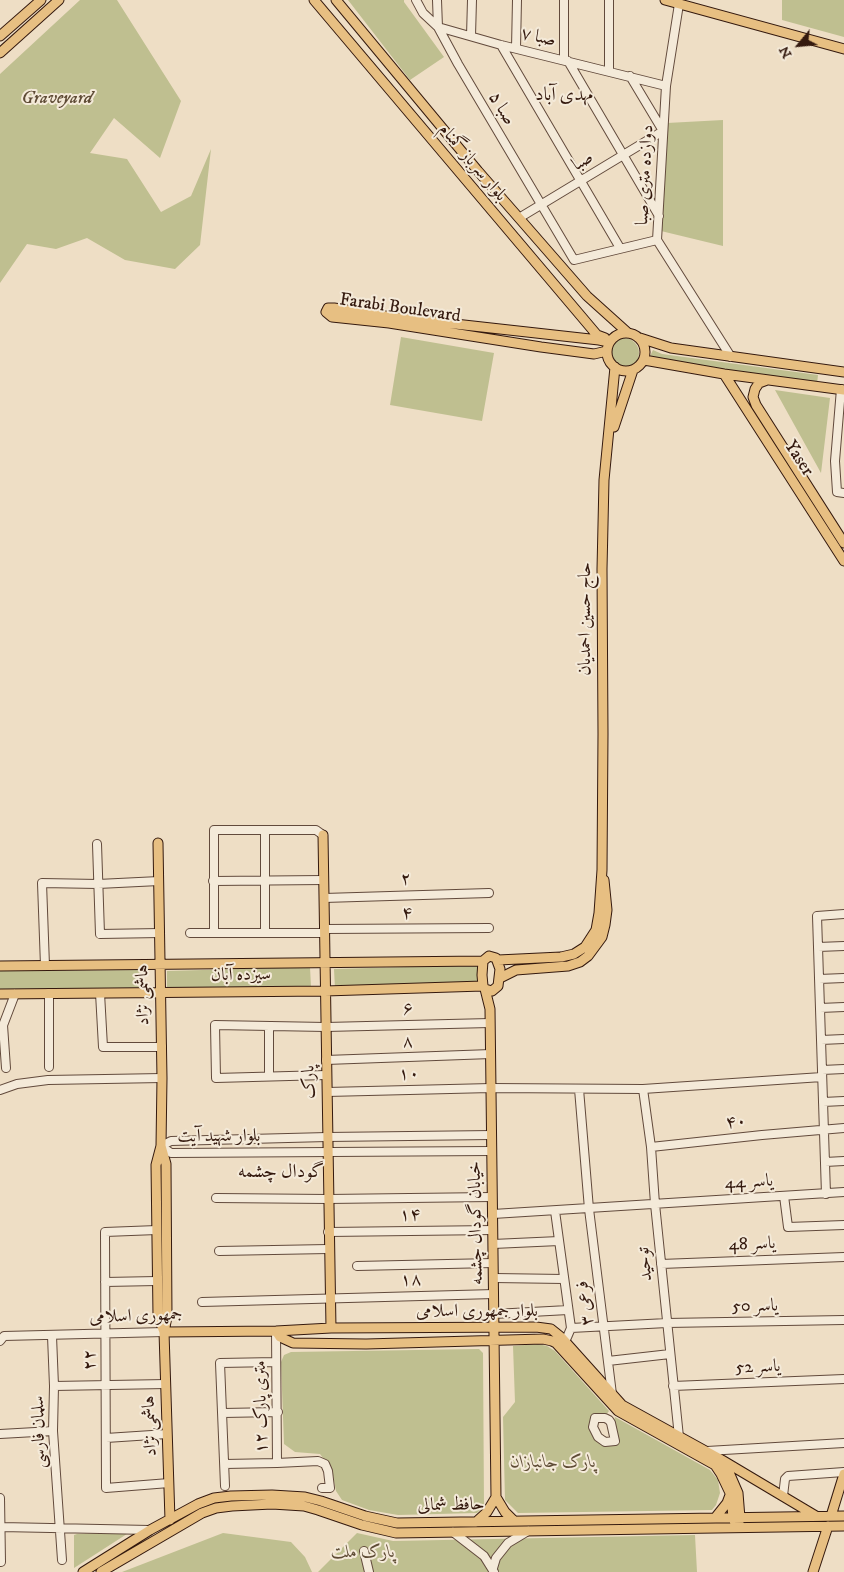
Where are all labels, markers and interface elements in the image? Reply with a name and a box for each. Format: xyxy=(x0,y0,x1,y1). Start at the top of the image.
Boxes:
north arrow xyxy=(774,20,824,70)
street label: صبا ۷ xyxy=(518,23,558,53)
text: N xyxy=(775,43,796,61)
district label: مهدی آباد xyxy=(535,85,593,107)
park label: Graveyard xyxy=(22,88,92,110)
street label: صبا ۵ xyxy=(483,88,519,130)
street label: بلوار سرباز گمنام xyxy=(433,120,511,206)
street label: دوازده متری صبا xyxy=(633,124,659,226)
street label: صبا xyxy=(568,147,598,177)
street label: Farabi Boulevard xyxy=(338,290,462,328)
street label: Yaser xyxy=(779,437,817,481)
street label: حاج حسین احمدیان xyxy=(575,562,597,676)
street label: ۲ xyxy=(400,869,412,891)
street label: ۴ xyxy=(402,903,412,925)
street label: هاشمی نژاد xyxy=(133,964,155,1026)
street label: سیزده آبان xyxy=(211,965,271,987)
street label: ۶ xyxy=(403,999,413,1021)
street label: ۸ xyxy=(403,1032,413,1054)
street label: ۱۰ xyxy=(398,1064,420,1086)
street label: پارک xyxy=(299,1065,321,1099)
street label: ۴۰ xyxy=(724,1111,748,1135)
street label: بلوار شهید آیت xyxy=(178,1126,260,1148)
street label: خیابان گودال چشمه xyxy=(465,1161,489,1285)
district label: گودال چشمه xyxy=(238,1162,324,1184)
street label: یاسر 44 xyxy=(724,1171,774,1195)
street label: ۱۴ xyxy=(399,1205,421,1227)
street label: یاسر 48 xyxy=(728,1233,776,1257)
street label: توحید xyxy=(633,1246,659,1282)
street label: ۱۸ xyxy=(400,1270,422,1292)
street label: فرعی ۳ xyxy=(573,1279,599,1327)
street label: یاسر 50 xyxy=(732,1296,778,1318)
street label: بلوار جمهوری اسلامی xyxy=(416,1301,538,1323)
street label: جمهوری اسلامی xyxy=(89,1305,183,1329)
street label: ۲۲ xyxy=(80,1349,102,1371)
street label: یاسر 52 xyxy=(735,1356,781,1380)
street label: ۱۲ متری پارک xyxy=(250,1360,274,1454)
street label: سلمان فارسی xyxy=(29,1395,51,1469)
street label: هاشمی نژاد xyxy=(139,1395,163,1457)
park label: پارک جانبازان xyxy=(510,1452,596,1474)
street label: حافظ شمالی xyxy=(417,1495,485,1517)
park label: پارک ملت xyxy=(331,1542,395,1564)

